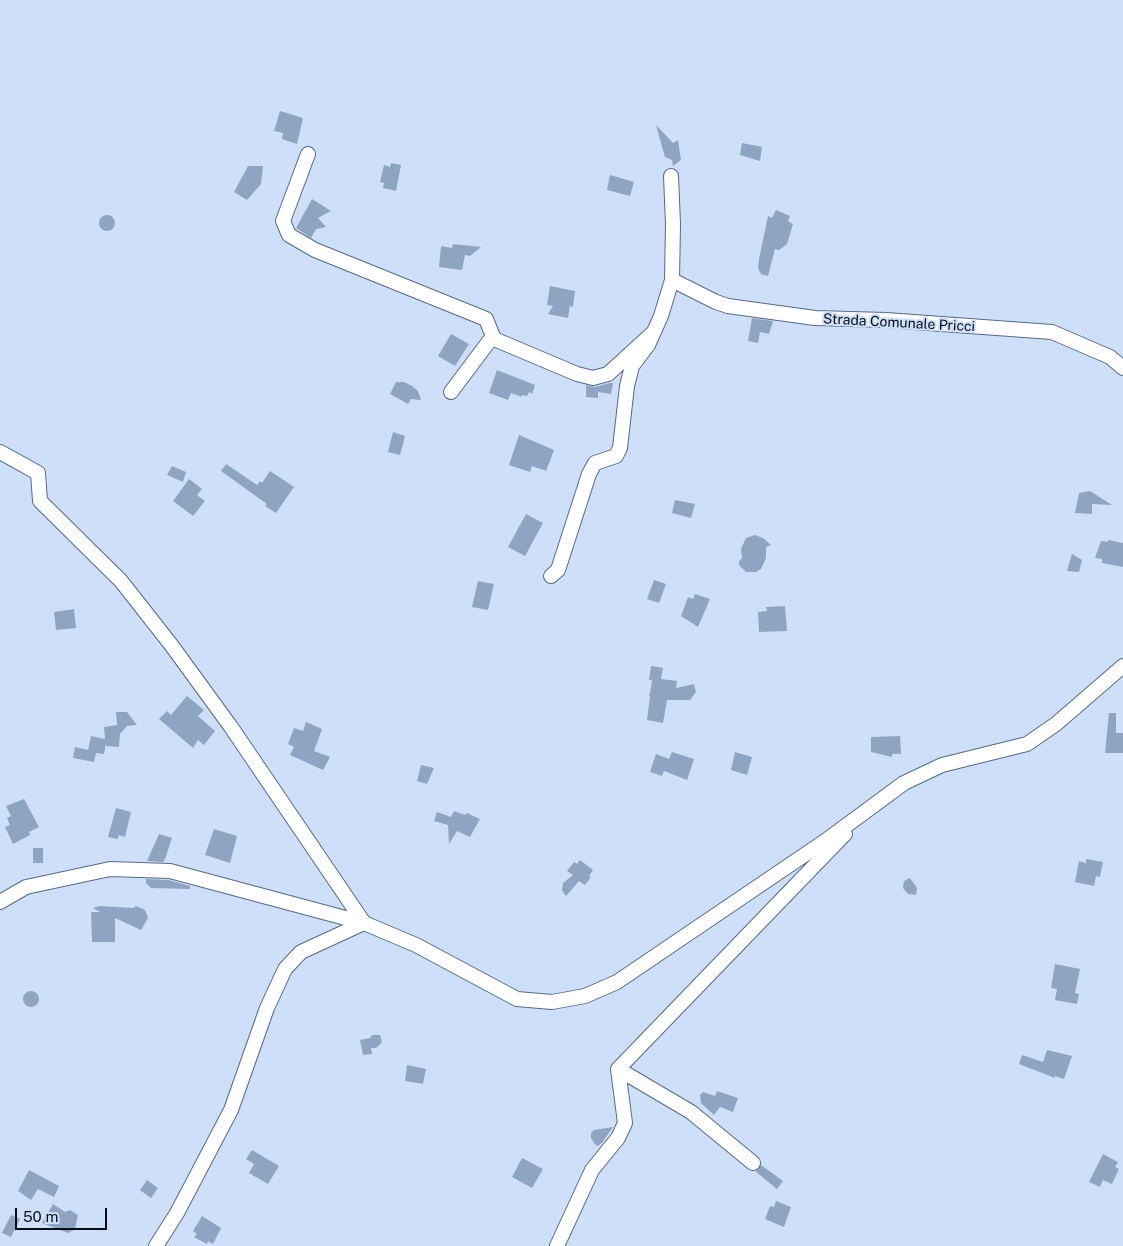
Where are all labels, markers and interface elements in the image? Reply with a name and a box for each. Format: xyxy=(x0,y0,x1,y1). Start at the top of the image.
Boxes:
street label: Strada Comunale Pricci xyxy=(823,311,975,335)
scale bar xyxy=(18,1198,110,1230)
text: 50 m xyxy=(23,1208,58,1225)

